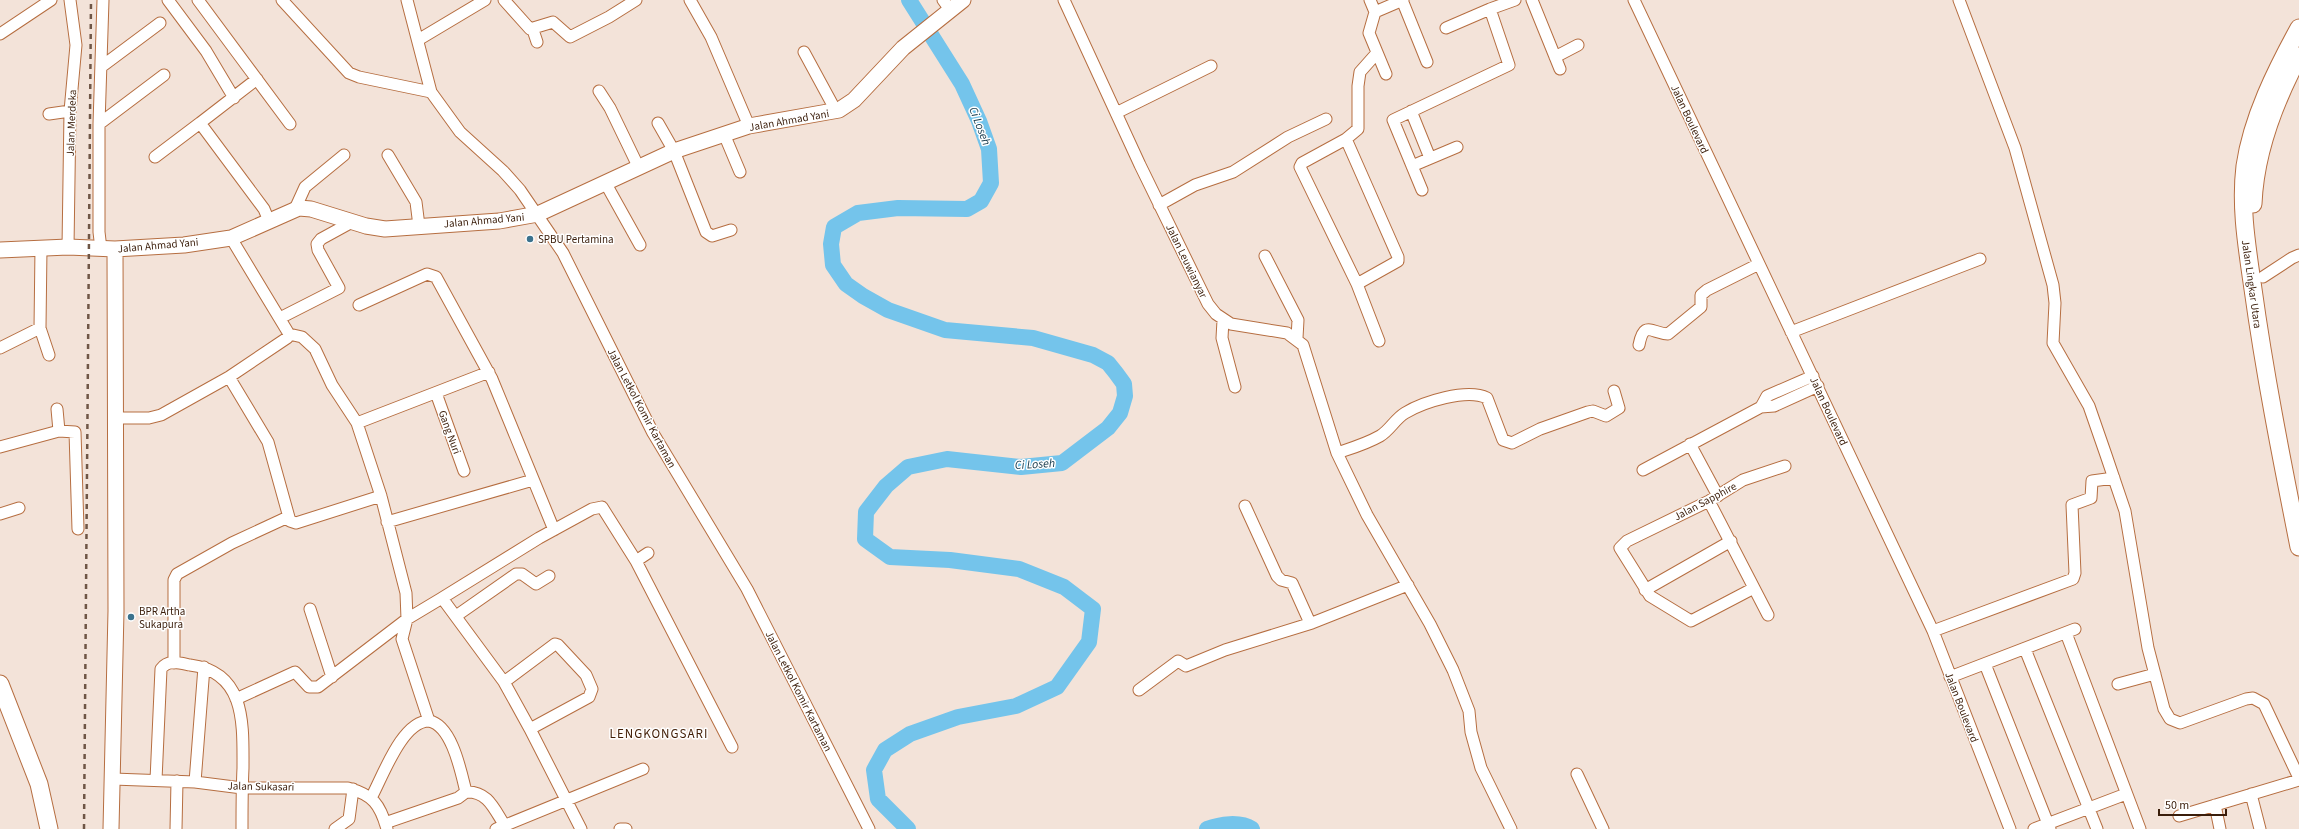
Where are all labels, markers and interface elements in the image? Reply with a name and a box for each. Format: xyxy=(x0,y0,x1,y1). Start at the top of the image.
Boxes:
street label: Jalan Boulevard xyxy=(1667,82,1712,156)
street label: Jalan Merdeka xyxy=(63,89,80,157)
water label: Ci Loseh xyxy=(964,104,995,148)
street label: Jalan Ahmad Yani xyxy=(748,106,830,135)
street label: Jalan Ahmad Yani xyxy=(443,209,525,232)
street label: Jalan Leuwianyar xyxy=(1162,222,1211,301)
place label: SPBU Pertamina xyxy=(538,232,614,247)
street label: Jalan Ahmad Yani xyxy=(117,234,199,257)
marker: SPBU Pertamina xyxy=(525,234,535,244)
street label: Jalan Lingkar Utara xyxy=(2238,239,2265,329)
street label: Jalan Letkol Komir Kartaman xyxy=(604,346,679,471)
street label: Jalan Boulevard xyxy=(1806,374,1851,448)
street label: Gang Nuri xyxy=(435,408,464,456)
water label: Ci Loseh xyxy=(1014,455,1056,474)
street label: Jalan Sapphire xyxy=(1671,478,1740,524)
place label: BPR Artha Sukapura xyxy=(139,604,185,632)
marker: BPR Artha Sukapura xyxy=(126,612,136,622)
street label: Jalan Letkol Komir Kartaman xyxy=(762,628,836,754)
street label: Jalan Boulevard xyxy=(1941,670,1982,745)
district label: LENGKONGSARI xyxy=(610,725,708,743)
street label: Jalan Sukasari xyxy=(227,778,295,795)
scale bar xyxy=(2159,791,2226,817)
text: 50 m xyxy=(2165,797,2189,814)

